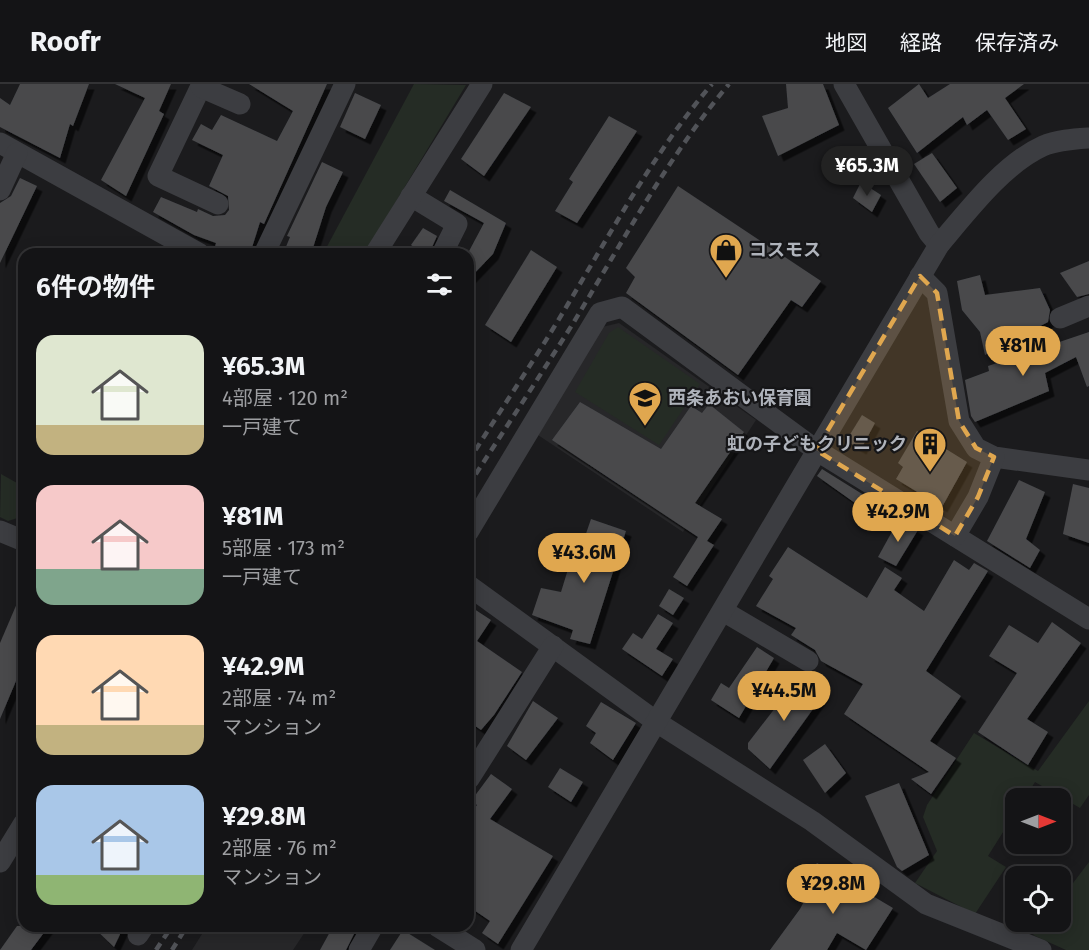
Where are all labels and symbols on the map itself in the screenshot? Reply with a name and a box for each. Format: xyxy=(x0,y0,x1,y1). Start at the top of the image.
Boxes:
pin: ¥65.3M xyxy=(818,146,916,197)
shop icon: コスモス xyxy=(708,232,744,279)
place label: コスモス xyxy=(749,239,821,261)
pin: ¥81M xyxy=(987,326,1059,377)
school or university icon: 西条あおい保育園 xyxy=(627,380,663,427)
place label: 西条あおい保育園 xyxy=(668,387,812,409)
building icon: 虹の子どもクリニック xyxy=(912,426,948,473)
place label: 虹の子どもクリニック xyxy=(727,433,907,455)
pin: ¥42.9M xyxy=(849,492,947,543)
pin: ¥43.6M xyxy=(535,533,633,584)
pin: ¥44.5M xyxy=(735,671,833,722)
north arrow xyxy=(1005,788,1071,854)
pin: ¥29.8M xyxy=(784,864,882,915)

